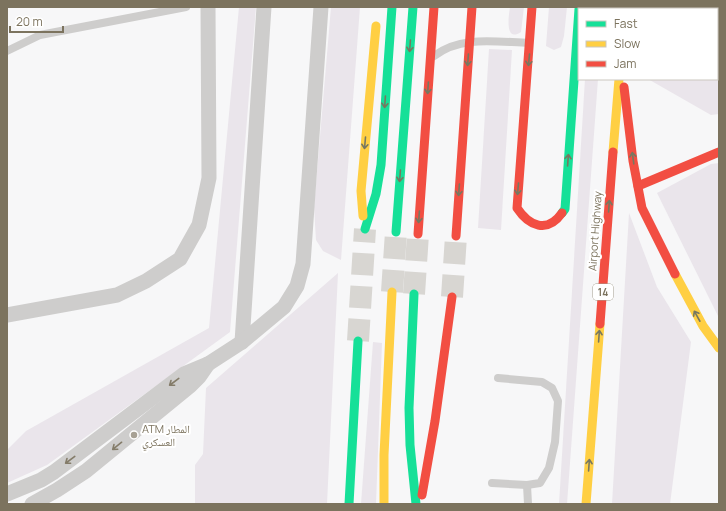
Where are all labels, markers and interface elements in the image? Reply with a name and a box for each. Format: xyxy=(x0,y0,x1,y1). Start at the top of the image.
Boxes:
scale bar xyxy=(10,8,63,34)
legend xyxy=(578,8,718,80)
text: 20 m xyxy=(16,13,43,30)
text: Fast xyxy=(614,15,638,32)
text: Slow xyxy=(614,35,640,52)
one-way arrow xyxy=(406,39,413,52)
one-way arrow xyxy=(465,53,472,66)
one-way arrow xyxy=(525,53,532,66)
text: Jam xyxy=(614,55,636,72)
one-way arrow xyxy=(424,81,432,94)
one-way arrow xyxy=(381,95,389,108)
one-way arrow xyxy=(361,136,368,149)
one-way arrow xyxy=(629,152,637,165)
one-way arrow xyxy=(565,154,572,167)
one-way arrow xyxy=(396,169,404,182)
one-way arrow xyxy=(515,182,522,195)
one-way arrow xyxy=(456,183,463,196)
street label: Airport Highway xyxy=(584,190,605,271)
one-way arrow xyxy=(606,200,613,213)
one-way arrow xyxy=(415,211,422,224)
road number: 14 xyxy=(593,284,613,300)
one-way arrow xyxy=(693,310,701,322)
one-way arrow xyxy=(596,329,603,342)
one-way arrow xyxy=(168,378,179,386)
place label: ATM المطار العسكري xyxy=(142,421,190,451)
marker: ATM المطار العسكري xyxy=(129,430,139,440)
one-way arrow xyxy=(111,441,122,450)
one-way arrow xyxy=(65,456,76,465)
one-way arrow xyxy=(586,459,593,472)

